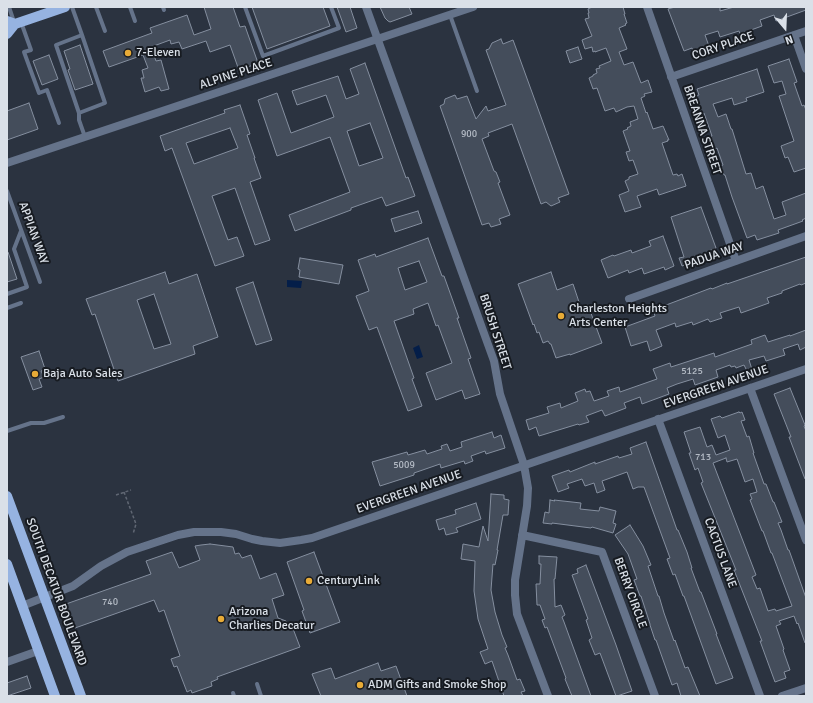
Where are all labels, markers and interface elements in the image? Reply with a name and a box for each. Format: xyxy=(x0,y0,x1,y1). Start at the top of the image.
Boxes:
north arrow xyxy=(765,8,805,48)
street label: CORY PLACE xyxy=(690,29,756,63)
text: N xyxy=(783,32,795,47)
place label: 7-Eleven xyxy=(136,46,181,60)
marker: 7-Eleven xyxy=(123,48,133,58)
street label: ALPINE PLACE xyxy=(198,55,274,93)
street label: BREANNA STREET xyxy=(680,83,724,177)
house number: 900 xyxy=(461,128,477,140)
street label: APPIAN WAY xyxy=(15,200,51,266)
street label: PADUA WAY xyxy=(683,239,745,273)
street label: BRUSH STREET xyxy=(476,292,514,372)
place label: Charleston Heights Arts Center xyxy=(569,302,667,330)
marker: Charleston Heights Arts Center xyxy=(556,311,566,321)
street label: EVERGREEN AVENUE xyxy=(662,362,770,412)
house number: 5125 xyxy=(681,365,703,377)
place label: Baja Auto Sales xyxy=(43,367,123,381)
marker: Baja Auto Sales xyxy=(30,369,40,379)
house number: 713 xyxy=(695,451,711,463)
house number: 5009 xyxy=(393,459,415,471)
street label: EVERGREEN AVENUE xyxy=(355,467,463,517)
street label: SOUTH DECATUR BOULEVARD xyxy=(23,516,89,668)
street label: CACTUS LANE xyxy=(701,516,739,590)
street label: BERRY CIRCLE xyxy=(610,555,650,631)
place label: CenturyLink xyxy=(317,574,380,588)
marker: CenturyLink xyxy=(304,576,314,586)
house number: 740 xyxy=(102,596,118,608)
place label: Arizona Charlies Decatur xyxy=(229,605,314,633)
marker: Arizona Charlies Decatur xyxy=(216,614,226,624)
place label: ADM Gifts and Smoke Shop xyxy=(368,678,506,692)
marker: ADM Gifts and Smoke Shop xyxy=(355,680,365,690)

